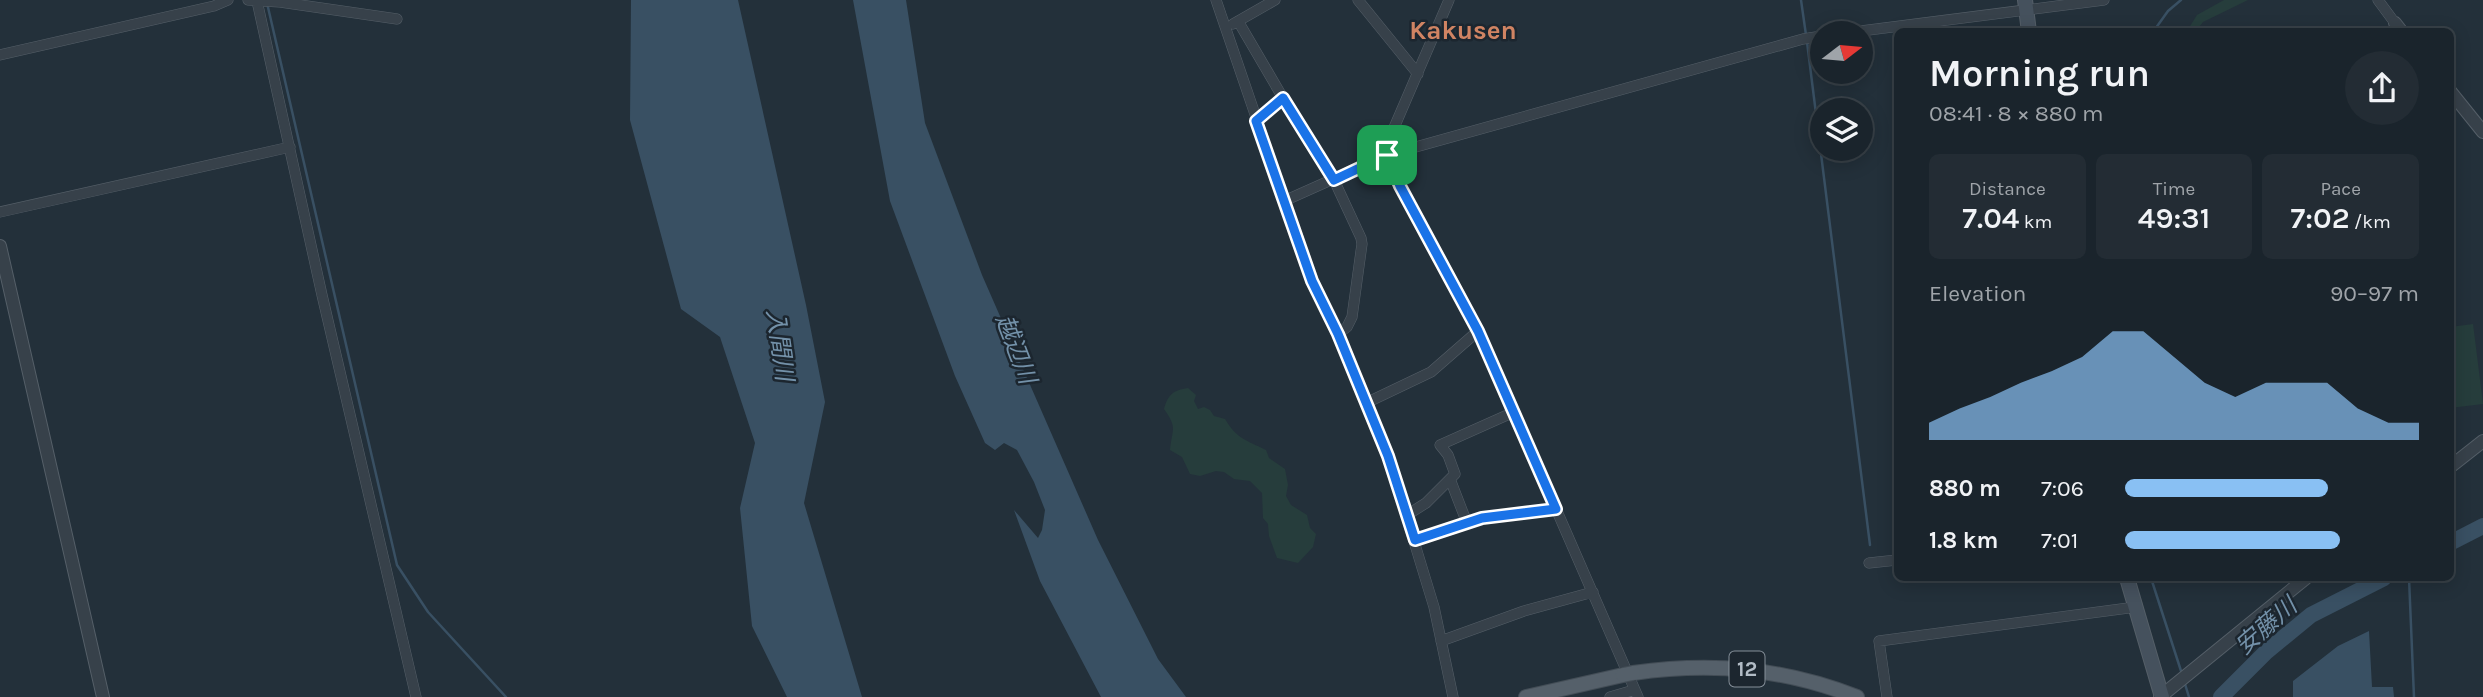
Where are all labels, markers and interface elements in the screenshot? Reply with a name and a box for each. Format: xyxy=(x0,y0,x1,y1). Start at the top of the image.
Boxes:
district label: Kakusen xyxy=(1409,15,1517,46)
north arrow xyxy=(1810,21,1872,84)
map controls xyxy=(1810,21,1873,161)
text: Morning run xyxy=(1929,51,2150,96)
button: share xyxy=(2345,51,2419,125)
button: layers xyxy=(1810,98,1873,161)
text: 08:41 · 8 × 880 m xyxy=(1929,100,2104,127)
pin xyxy=(1357,125,1417,185)
icon: arrive xyxy=(1368,136,1406,174)
text: Distance xyxy=(1969,178,2046,200)
text: Time xyxy=(2153,178,2195,200)
text: Pace xyxy=(2320,178,2361,200)
text: 7.04 xyxy=(1962,200,2019,236)
text: 49:31 xyxy=(2138,200,2210,236)
text: 7:02 xyxy=(2291,200,2350,236)
text: km xyxy=(2019,211,2052,233)
text: /km xyxy=(2350,211,2391,233)
text: Elevation xyxy=(1929,280,2026,307)
text: 90–97 m xyxy=(2330,280,2419,307)
water label: 入間川 xyxy=(761,307,799,386)
water label: 越辺川 xyxy=(990,310,1043,390)
text: 880 m xyxy=(1929,475,2001,502)
text: 7:06 xyxy=(2041,475,2084,502)
text: 1.8 km xyxy=(1929,527,1998,554)
text: 7:01 xyxy=(2041,527,2078,554)
water label: 安藤川 xyxy=(2230,590,2305,660)
road number: 12 xyxy=(1730,652,1764,686)

